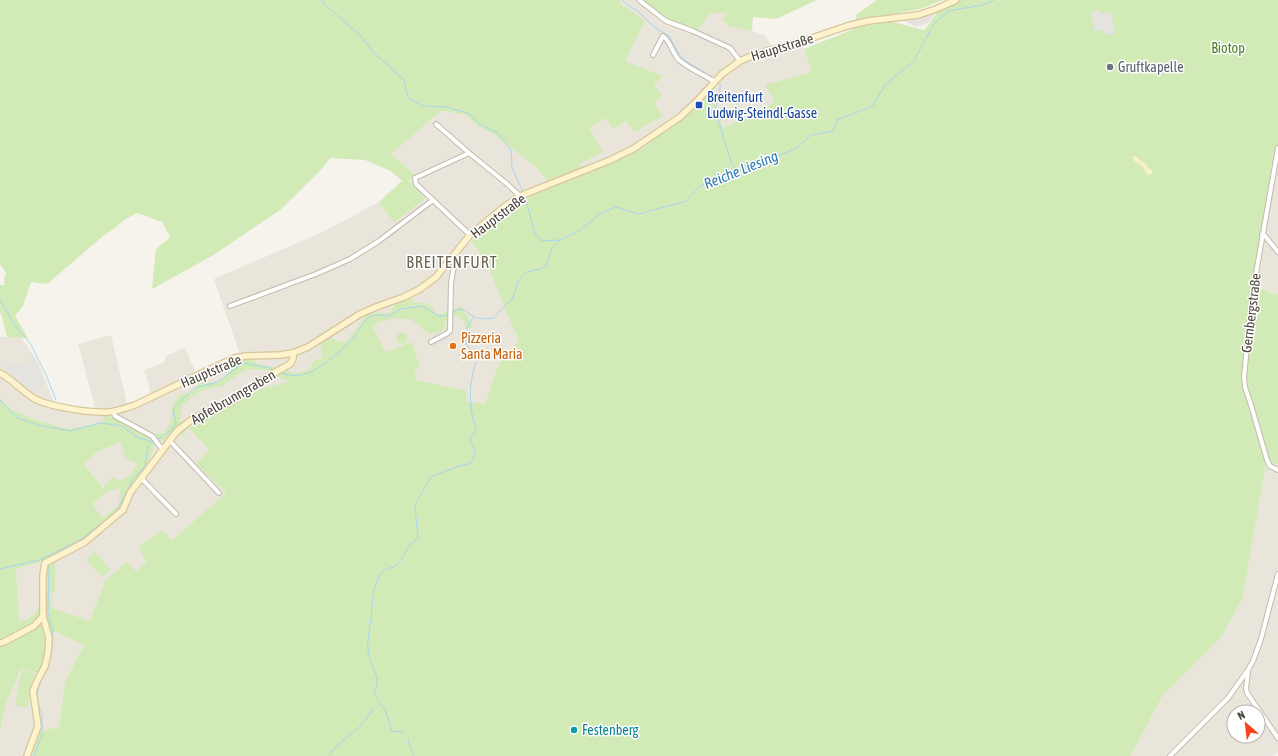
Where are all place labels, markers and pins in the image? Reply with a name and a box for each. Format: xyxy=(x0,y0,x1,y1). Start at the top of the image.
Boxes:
place label: Gruftkapelle xyxy=(1118,59,1184,75)
marker: Gruftkapelle xyxy=(1105,62,1115,72)
place label: Breitenfurt Ludwig-Steindl-Gasse xyxy=(707,89,817,121)
marker: Breitenfurt Ludwig-Steindl-Gasse xyxy=(694,100,704,110)
place label: Pizzeria Santa Maria xyxy=(461,330,522,362)
marker: Pizzeria Santa Maria xyxy=(448,341,458,351)
place label: Festenberg xyxy=(582,722,638,738)
marker: Festenberg xyxy=(569,725,579,735)

